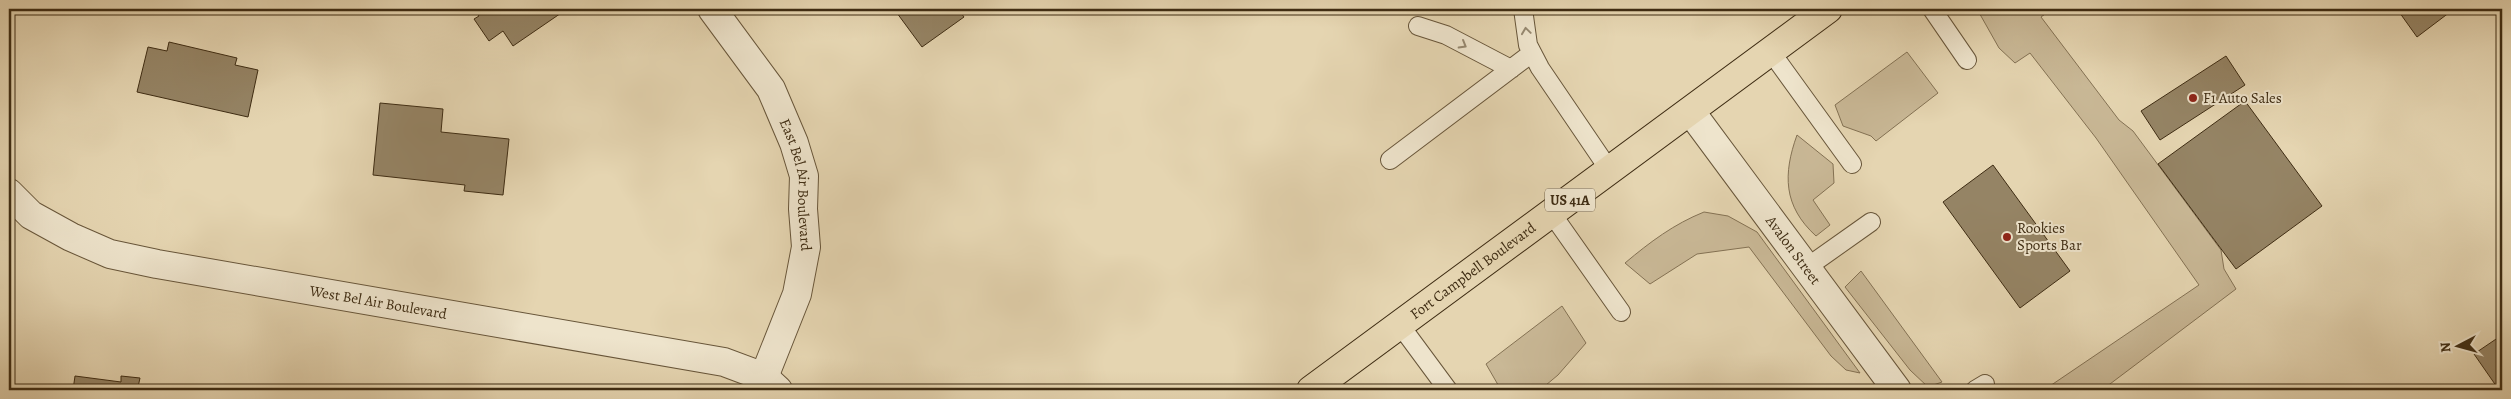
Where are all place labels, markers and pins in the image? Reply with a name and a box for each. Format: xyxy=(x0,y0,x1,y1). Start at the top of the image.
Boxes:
place label: F1 Auto Sales xyxy=(2203,88,2282,108)
marker: F1 Auto Sales xyxy=(2187,92,2199,104)
place label: Rookies Sports Bar xyxy=(2017,218,2082,255)
marker: Rookies Sports Bar xyxy=(2001,231,2013,243)

